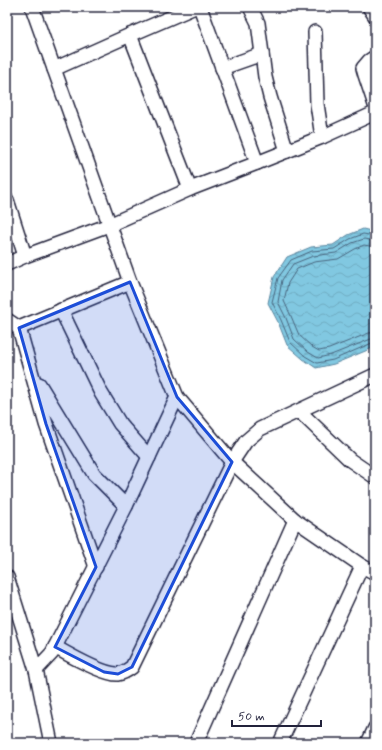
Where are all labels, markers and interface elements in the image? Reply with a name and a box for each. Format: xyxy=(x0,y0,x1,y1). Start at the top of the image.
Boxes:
scale bar xyxy=(232,702,321,728)
text: 50 m xyxy=(238,709,265,725)

